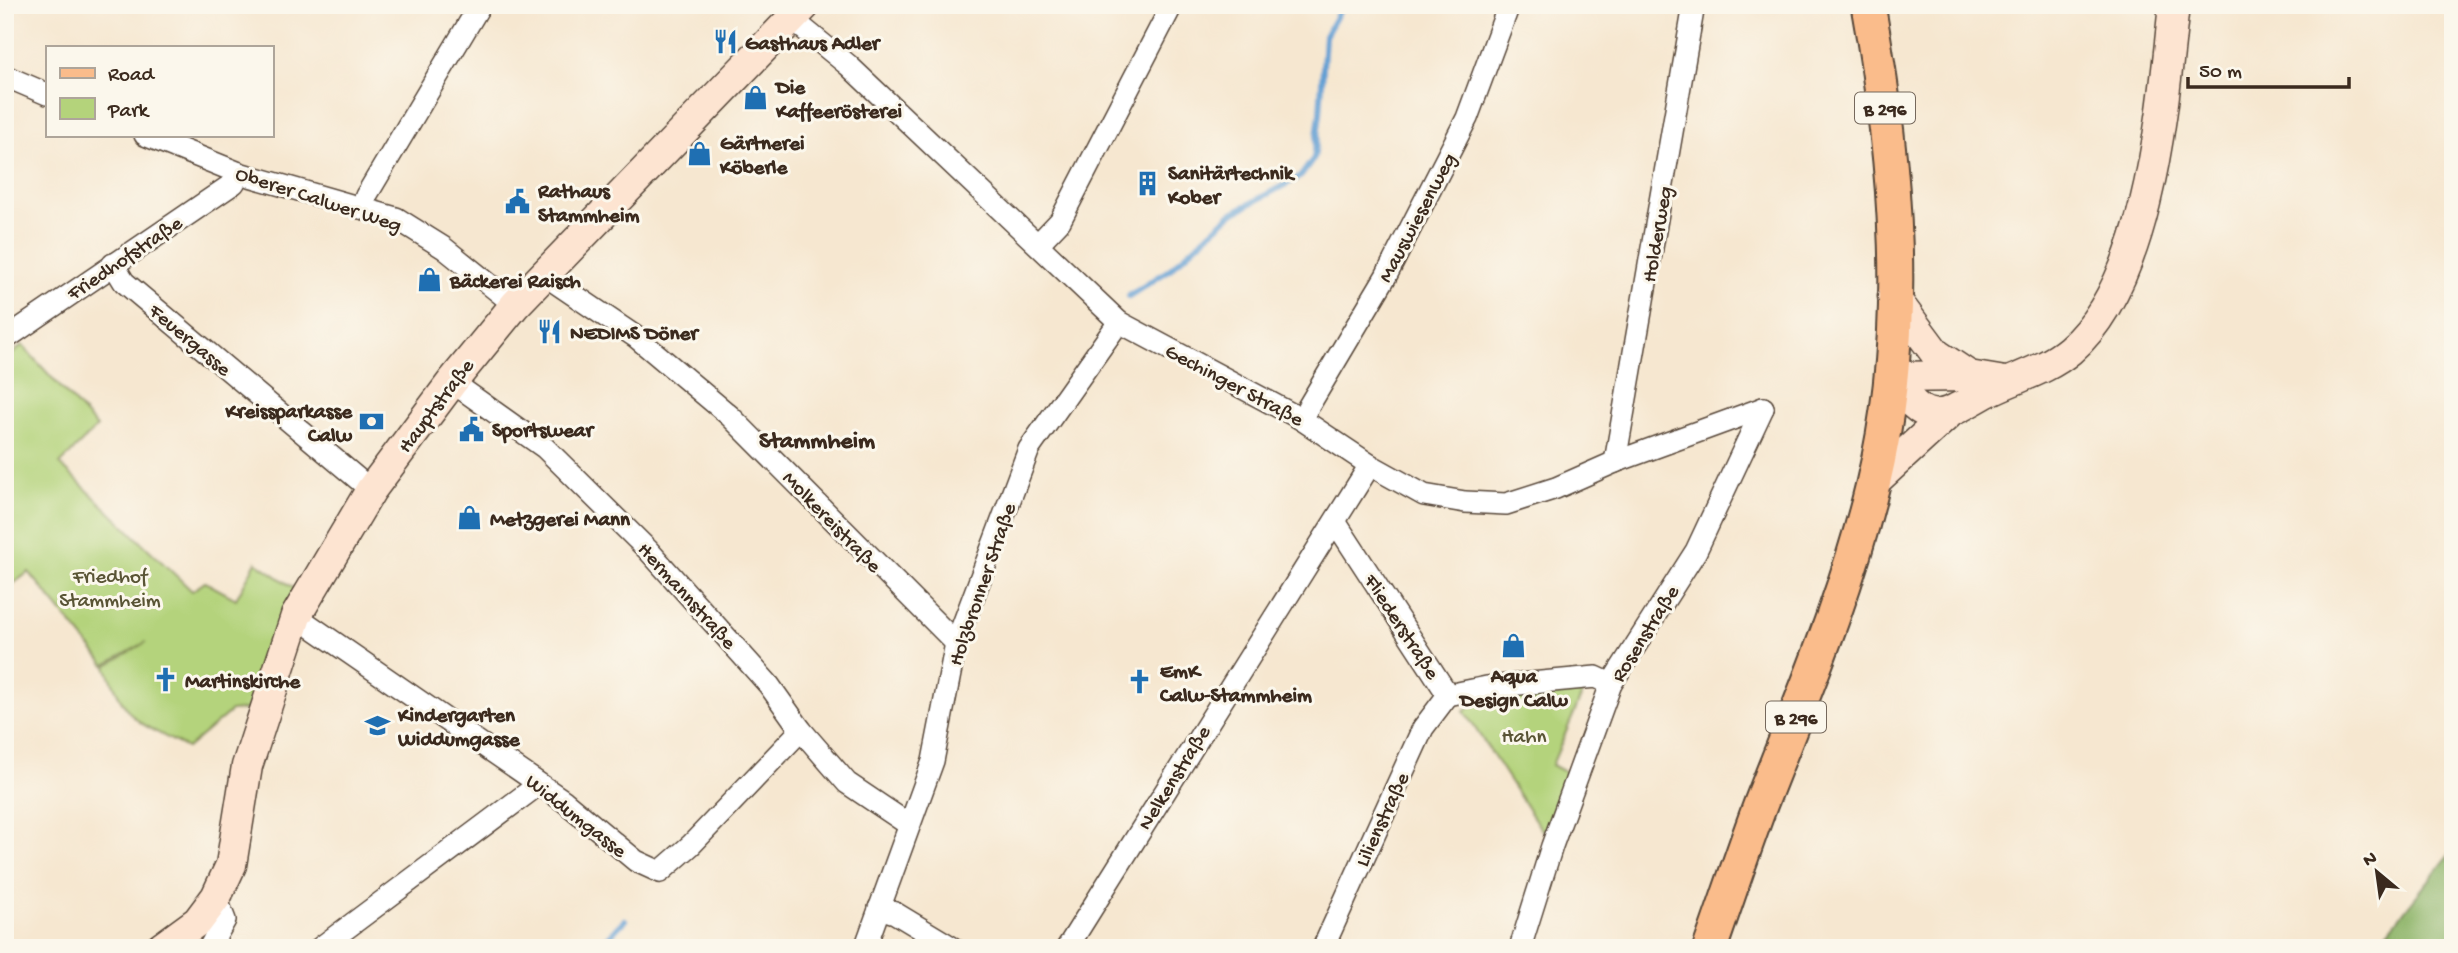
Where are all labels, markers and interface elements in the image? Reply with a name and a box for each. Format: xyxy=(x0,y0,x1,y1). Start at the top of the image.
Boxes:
restaurant icon: Gasthaus Adler xyxy=(711,28,739,56)
place label: Gasthaus Adler xyxy=(745,33,882,58)
legend xyxy=(46,46,273,136)
scale bar xyxy=(2188,46,2350,90)
text: 50 m xyxy=(2199,61,2242,86)
text: Road xyxy=(108,64,156,89)
place label: Die Kaffeerösterei xyxy=(774,77,902,126)
shop icon: Die Kaffeerösterei xyxy=(742,84,770,112)
road number: B 296 xyxy=(1855,92,1915,124)
text: Park xyxy=(107,100,151,125)
place label: Gärtnerei Köberle xyxy=(719,133,805,182)
shop icon: Gärtnerei Köberle xyxy=(686,140,714,168)
street label: Mauswiesenweg xyxy=(1374,150,1464,288)
street label: Oberer Calwer Weg xyxy=(232,163,404,240)
place label: Sanitärtechnik Kober xyxy=(1167,163,1296,212)
building icon: Sanitärtechnik Kober xyxy=(1134,170,1162,198)
place label: Rathaus Stammheim xyxy=(537,181,639,230)
street label: Holderweg xyxy=(1639,185,1680,285)
public building icon: Rathaus Stammheim xyxy=(504,188,532,216)
street label: Friedhofstraße xyxy=(63,212,189,308)
shop icon: Bäckerei Raisch xyxy=(416,266,444,294)
place label: Bäckerei Raisch xyxy=(449,271,582,296)
street label: Feuergasse xyxy=(142,299,236,384)
restaurant icon: NEDIMS Döner xyxy=(536,318,564,346)
place label: NEDIMS Döner xyxy=(570,323,700,348)
street label: Gechinger Straße xyxy=(1160,340,1308,435)
street label: Hauptstraße xyxy=(394,354,482,459)
place label: Kreissparkasse Calw xyxy=(224,401,353,450)
bank icon: Kreissparkasse Calw xyxy=(358,408,386,436)
public building icon: Sportswear xyxy=(458,415,486,443)
place label: Sportswear xyxy=(492,420,595,445)
district label: Stammheim xyxy=(759,428,875,457)
street label: Molkereistraße xyxy=(776,467,886,580)
street label: Holzbronner Straße xyxy=(945,499,1024,670)
shop icon: Metzgerei Mann xyxy=(456,504,484,532)
place label: Metzgerei Mann xyxy=(490,509,631,534)
street label: Hermannstraße xyxy=(631,539,741,657)
park label: Friedhof Stammheim xyxy=(59,566,161,615)
street label: Fliederstraße xyxy=(1356,570,1444,686)
street label: Rosenstraße xyxy=(1607,581,1687,688)
shop icon: Aqua Design Calw xyxy=(1500,632,1528,660)
place label: EmK Calw-Stammheim xyxy=(1159,661,1312,710)
church icon: Martinskirche xyxy=(151,666,179,694)
place label: Aqua Design Calw xyxy=(1458,666,1569,715)
church icon: EmK Calw-Stammheim xyxy=(1126,668,1154,696)
place label: Martinskirche xyxy=(185,671,301,696)
road number: B 296 xyxy=(1766,702,1826,732)
place label: Kindergarten Widdumgasse xyxy=(397,705,521,754)
school or university icon: Kindergarten Widdumgasse xyxy=(364,712,392,740)
street label: Nelkenstraße xyxy=(1134,721,1219,836)
park label: Hahn xyxy=(1502,726,1546,751)
street label: Lilienstraße xyxy=(1351,768,1417,872)
street label: Widdumgasse xyxy=(519,770,631,866)
north arrow xyxy=(2342,838,2412,908)
text: N xyxy=(2359,847,2381,873)

